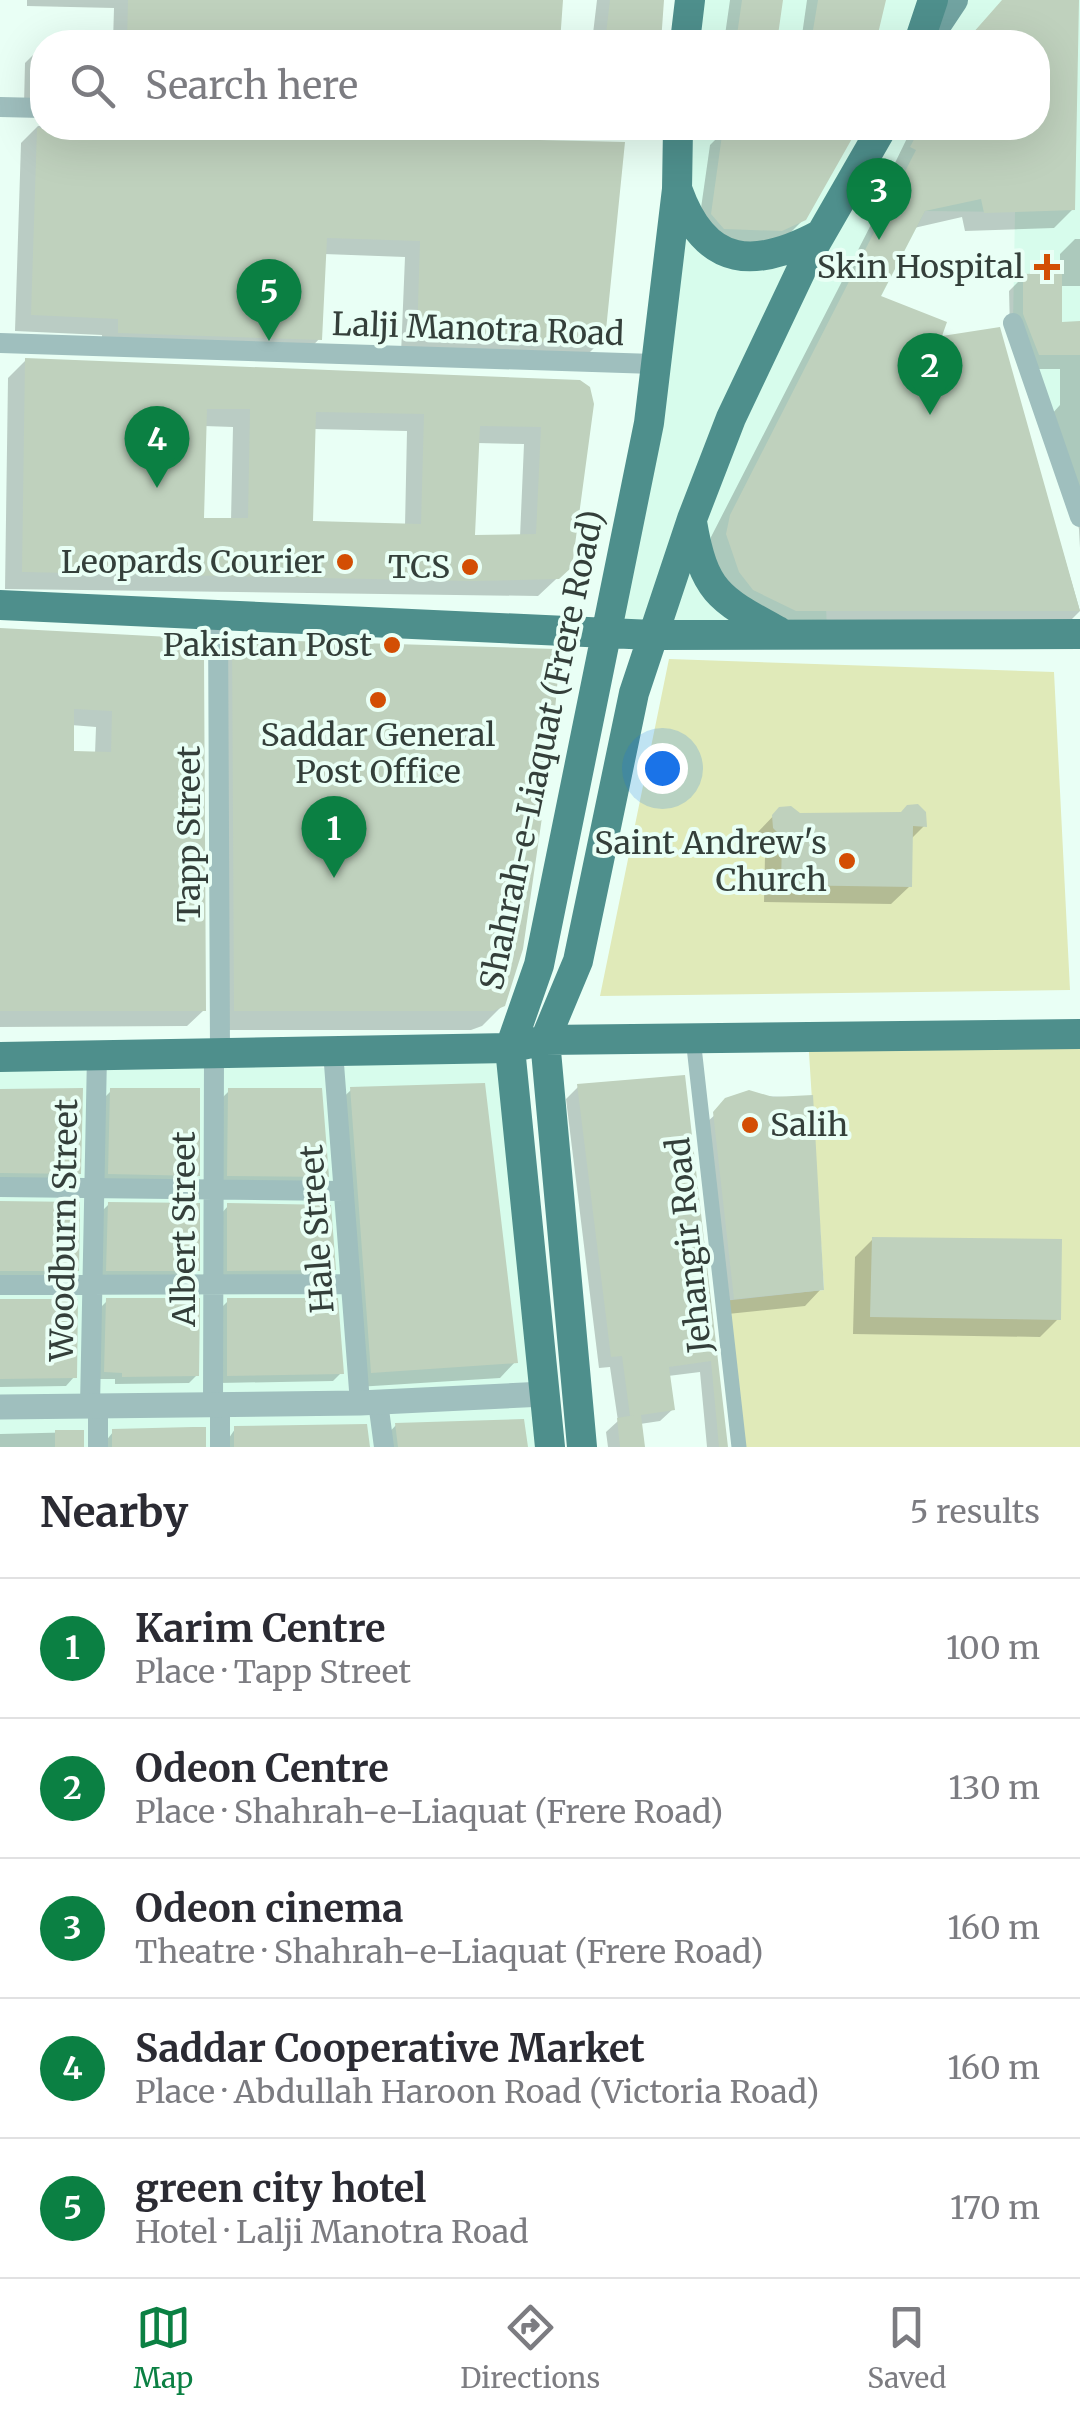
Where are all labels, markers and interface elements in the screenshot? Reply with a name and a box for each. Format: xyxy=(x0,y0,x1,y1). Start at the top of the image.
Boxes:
search box xyxy=(30,30,1050,140)
icon: search xyxy=(65,58,120,113)
text: Search here xyxy=(145,62,358,109)
pin: 3 xyxy=(846,158,912,240)
place label: Skin Hospital xyxy=(817,247,1024,287)
marker: Skin Hospital xyxy=(1034,254,1060,280)
pin: 5 xyxy=(236,258,302,341)
street label: Lalji Manotra Road xyxy=(331,304,625,354)
pin: 2 xyxy=(898,332,962,415)
pin: 4 xyxy=(124,406,190,488)
street label: Shahrah-e-Liaquat (Frere Road) xyxy=(472,506,612,994)
place label: Leopards Courier xyxy=(61,542,325,582)
place label: TCS xyxy=(388,547,450,587)
marker: Leopards Courier xyxy=(334,551,356,573)
marker: TCS xyxy=(459,556,481,578)
place label: Pakistan Post xyxy=(163,625,373,665)
marker: Pakistan Post xyxy=(381,634,403,656)
marker: Saddar General Post Office xyxy=(367,689,389,711)
place label: Saddar General Post Office xyxy=(261,715,496,792)
your location xyxy=(637,743,688,794)
street label: Tapp Street xyxy=(169,745,209,923)
pin: 1 xyxy=(302,796,366,878)
place label: Saint Andrew's Church xyxy=(594,823,827,900)
marker: Saint Andrew's Church xyxy=(836,850,858,872)
street label: Woodburn Street xyxy=(42,1098,86,1363)
place label: Salih xyxy=(770,1105,848,1145)
marker: Salih xyxy=(739,1114,761,1136)
street label: Albert Street xyxy=(164,1131,204,1328)
street label: Jehangir Road xyxy=(658,1135,720,1356)
street label: Hale Street xyxy=(291,1143,343,1314)
text: Nearby xyxy=(40,1486,188,1538)
text: 5 results xyxy=(910,1492,1040,1532)
text: Karim Centre xyxy=(135,1605,386,1652)
text: 1 xyxy=(65,1628,80,1668)
text: 100 m xyxy=(946,1628,1040,1668)
text: Place · Tapp Street xyxy=(135,1652,411,1692)
text: Odeon Centre xyxy=(135,1745,389,1792)
text: 2 xyxy=(63,1768,82,1808)
text: 130 m xyxy=(948,1768,1040,1808)
text: Place · Shahrah-e-Liaquat (Frere Road) xyxy=(135,1792,723,1832)
text: Odeon cinema xyxy=(135,1885,403,1932)
text: 3 xyxy=(63,1908,82,1948)
text: 160 m xyxy=(948,1908,1040,1948)
text: Theatre · Shahrah-e-Liaquat (Frere Road) xyxy=(135,1932,763,1972)
text: Saddar Cooperative Market xyxy=(135,2025,645,2072)
text: 4 xyxy=(62,2048,83,2088)
text: 160 m xyxy=(948,2048,1040,2088)
text: Place · Abdullah Haroon Road (Victoria Road) xyxy=(135,2072,819,2112)
text: green city hotel xyxy=(135,2165,426,2212)
text: 5 xyxy=(63,2188,82,2228)
text: 170 m xyxy=(950,2188,1040,2228)
text: Hotel · Lalji Manotra Road xyxy=(135,2212,529,2252)
tab: Map xyxy=(133,2300,193,2396)
tab: Directions xyxy=(460,2300,600,2396)
tab: Saved xyxy=(867,2300,946,2396)

